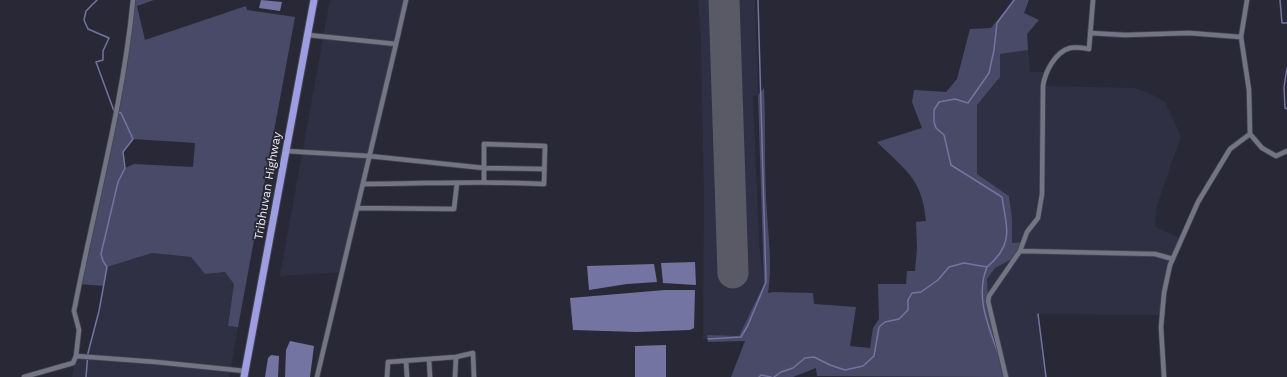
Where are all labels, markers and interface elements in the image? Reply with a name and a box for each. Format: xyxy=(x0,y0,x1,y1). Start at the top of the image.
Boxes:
street label: Tribhuvan Highway xyxy=(251,131,285,241)

